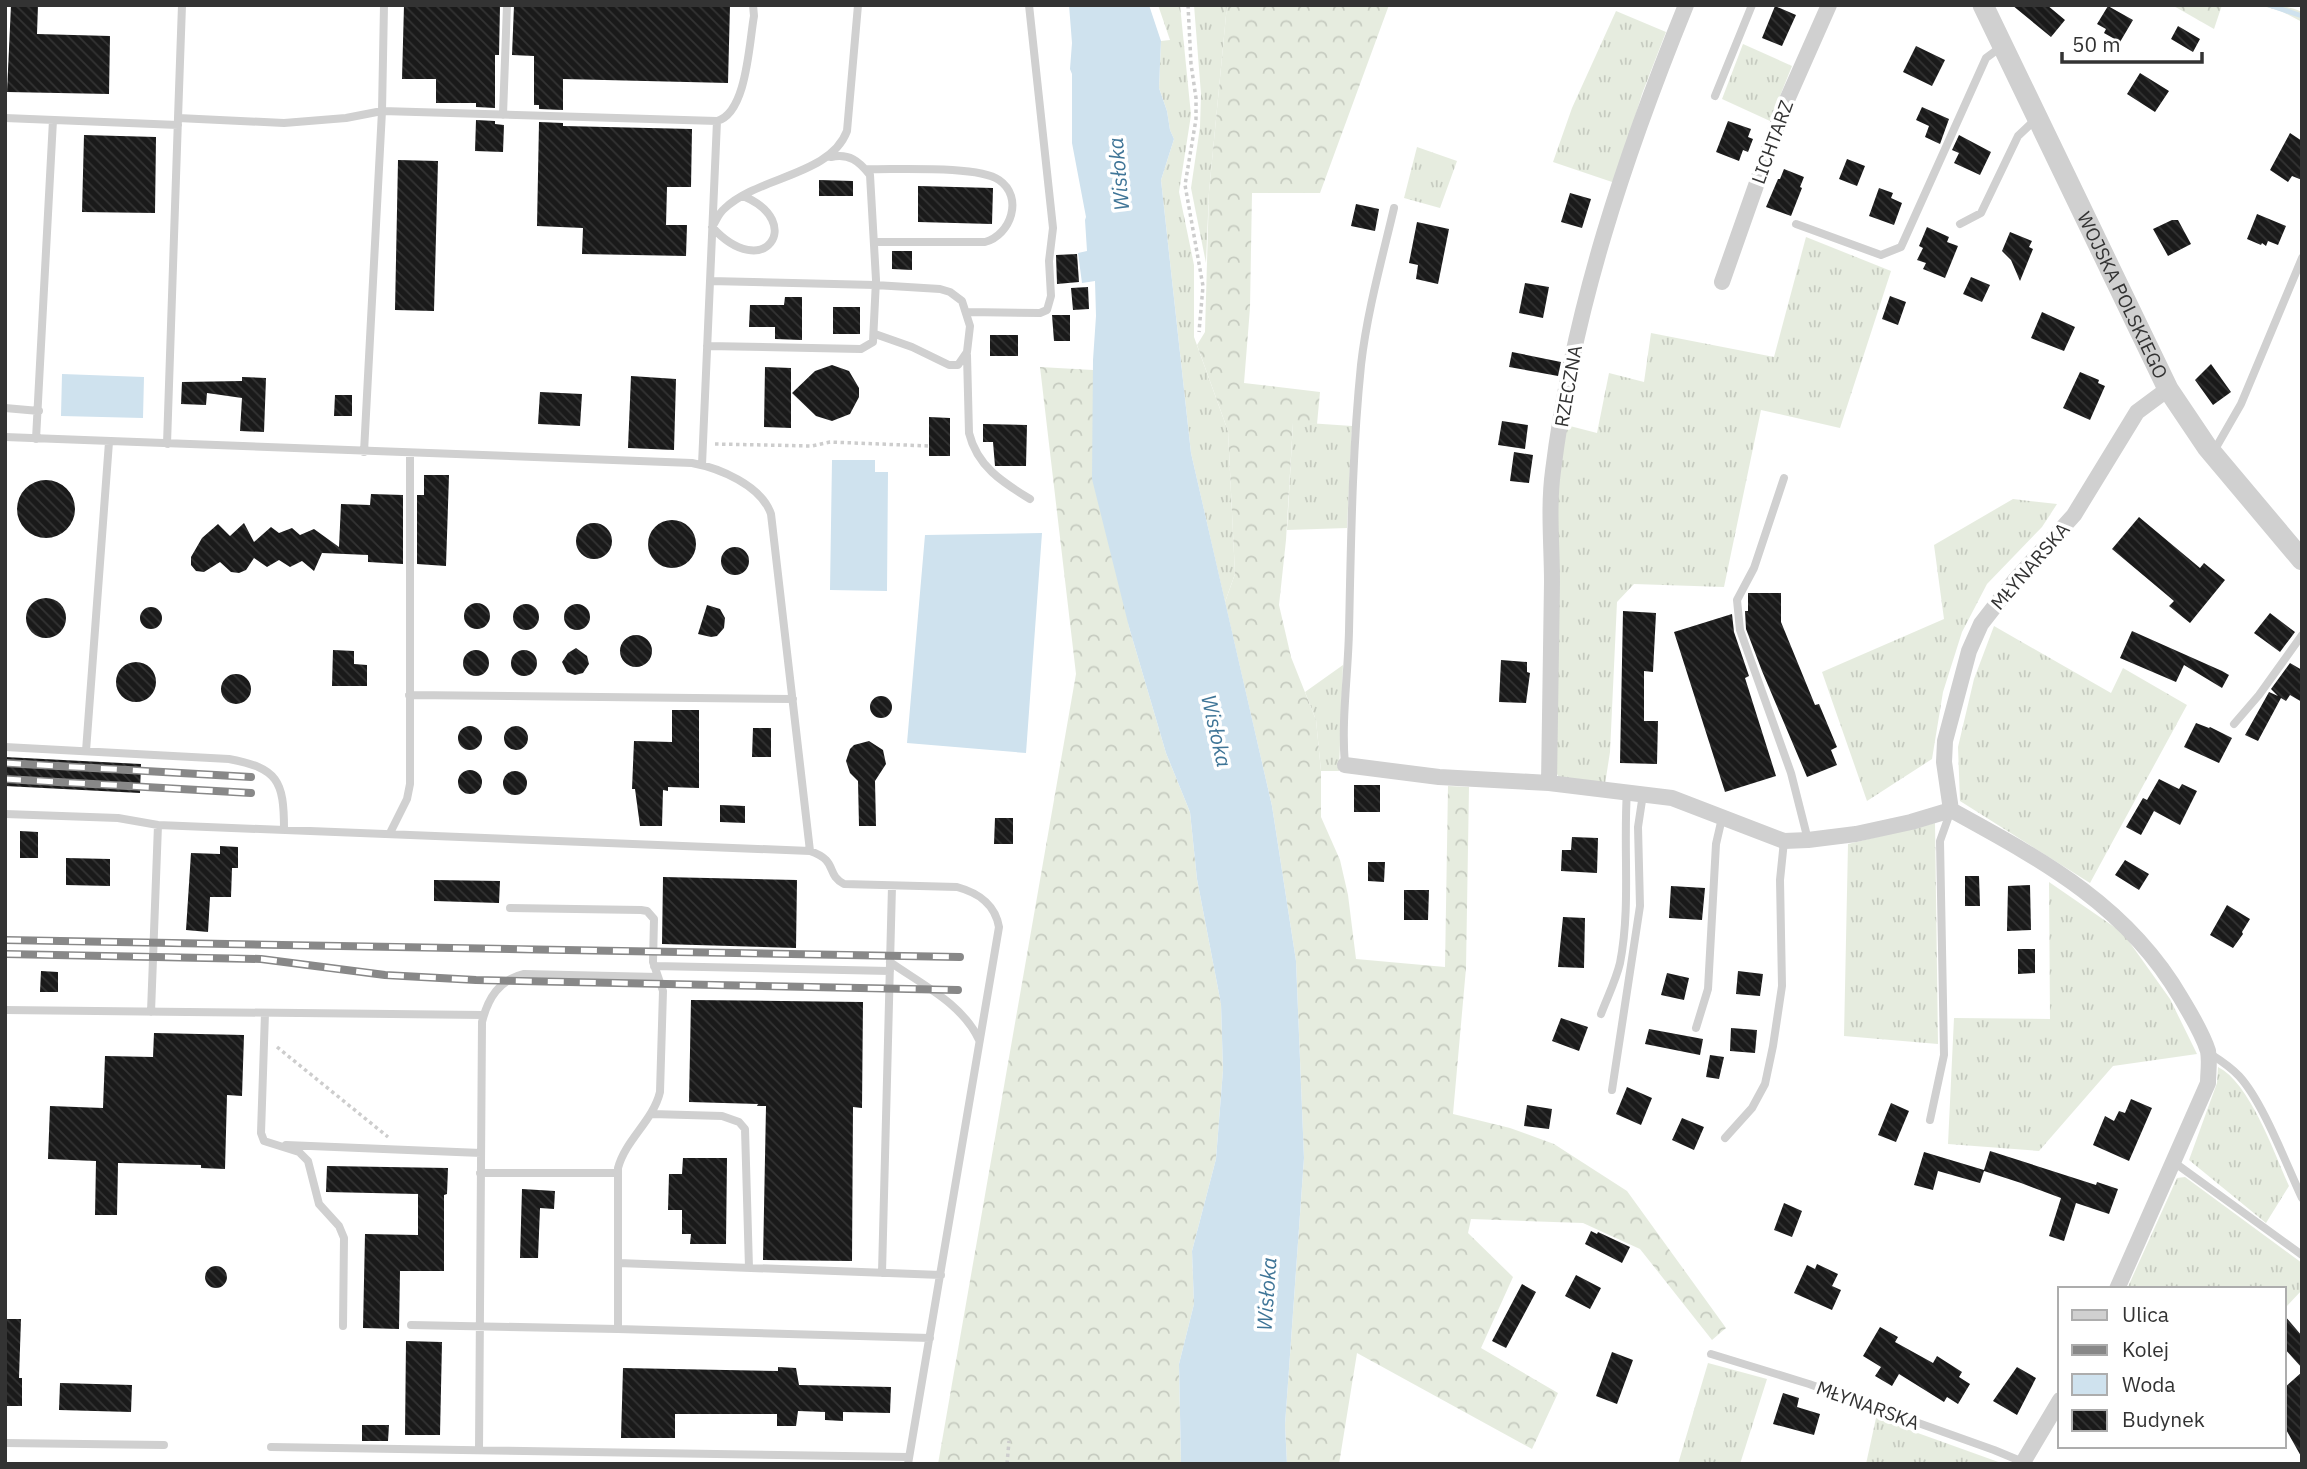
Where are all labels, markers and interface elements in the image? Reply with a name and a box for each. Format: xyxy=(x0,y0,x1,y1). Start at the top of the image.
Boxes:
scale bar xyxy=(2062,21,2202,65)
text: 50 m xyxy=(2072,30,2121,58)
street label: LICHTARZ xyxy=(1746,97,1798,187)
water label: Wisłoka xyxy=(1101,136,1135,212)
street label: WOJSKA POLSKIEGO xyxy=(2072,208,2173,383)
street label: RZECZNA xyxy=(1549,343,1587,429)
street label: MŁYNARSKA xyxy=(1986,517,2074,615)
water label: Wisłoka xyxy=(1195,692,1239,770)
water label: Wisłoka xyxy=(1249,1256,1283,1332)
legend xyxy=(2058,1287,2286,1448)
text: Ulica xyxy=(2122,1300,2169,1328)
text: Kolej xyxy=(2122,1335,2169,1363)
text: Woda xyxy=(2122,1370,2176,1398)
street label: MŁYNARSKA xyxy=(1813,1375,1923,1435)
text: Budynek xyxy=(2122,1405,2205,1433)

